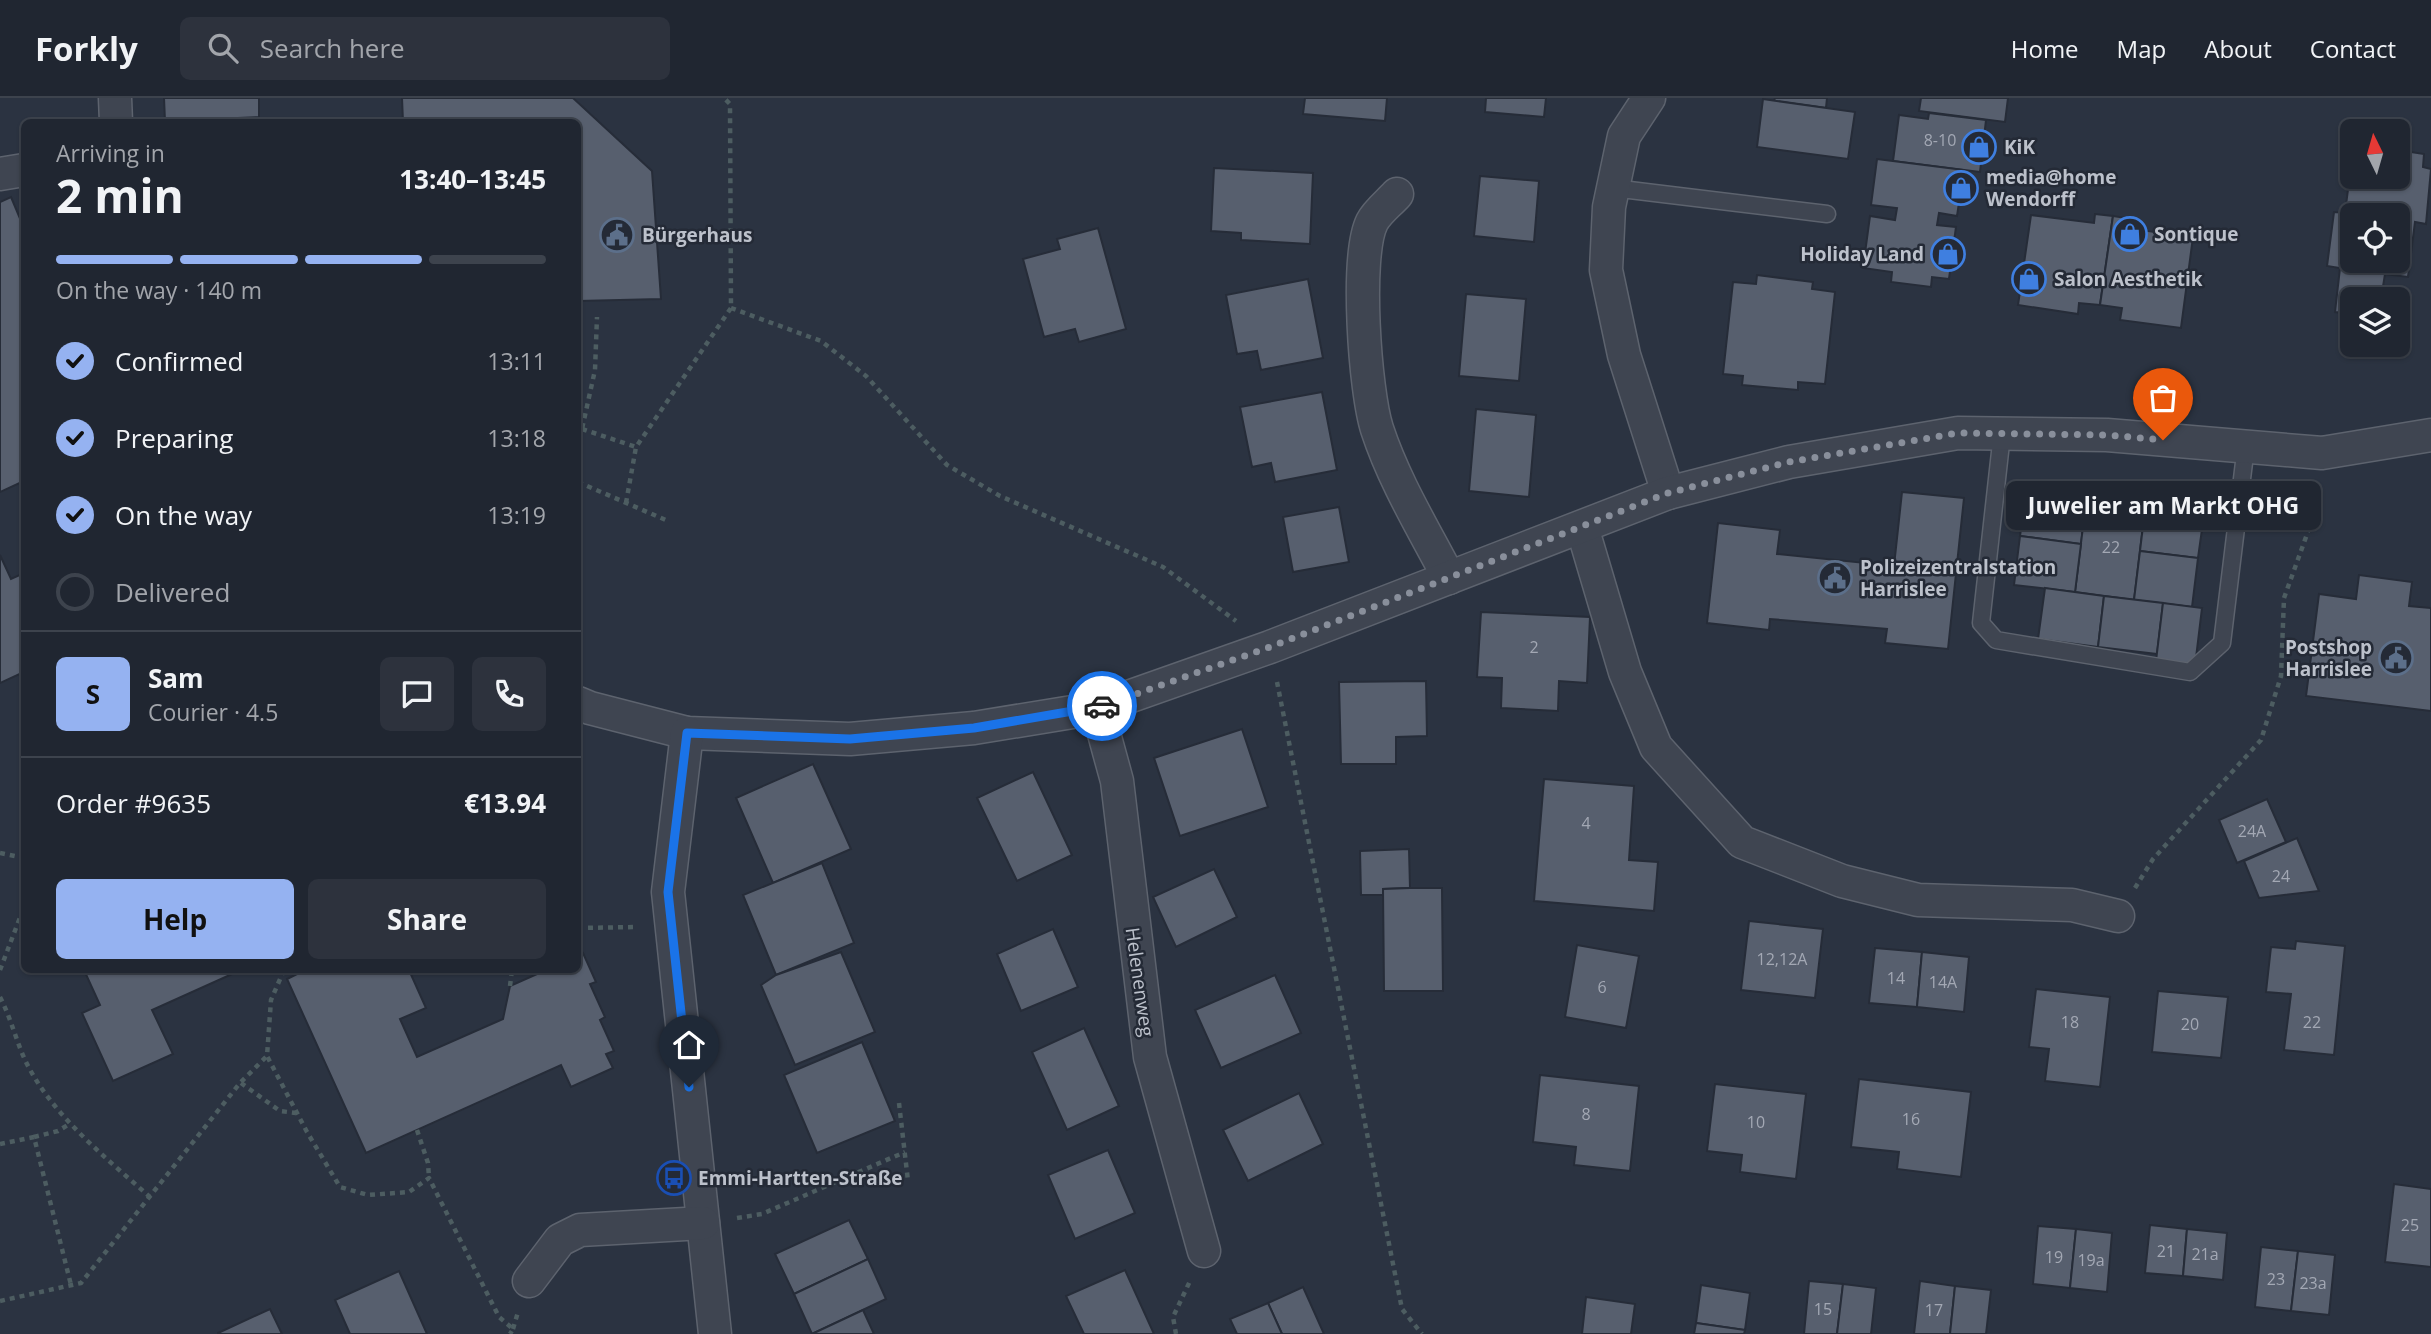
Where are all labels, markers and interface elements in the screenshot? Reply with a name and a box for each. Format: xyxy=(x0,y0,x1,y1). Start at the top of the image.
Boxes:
search box xyxy=(180,17,670,80)
text: Forkly xyxy=(35,26,138,71)
icon: search xyxy=(204,29,242,67)
text: Search here xyxy=(260,30,405,66)
text: Home xyxy=(2011,32,2079,65)
text: Map xyxy=(2117,32,2166,65)
text: About xyxy=(2204,32,2272,65)
text: Contact xyxy=(2310,32,2396,65)
north arrow xyxy=(2340,119,2410,189)
map controls xyxy=(2340,119,2410,357)
shop icon: KiK xyxy=(1960,128,1998,166)
house number: 8-10 xyxy=(1924,129,1956,151)
place label: KiK xyxy=(2004,134,2035,160)
text: Arriving in xyxy=(56,137,165,169)
text: 13:40–13:45 xyxy=(399,161,546,197)
text: 2 min xyxy=(56,164,184,226)
place label: media@home Wendorff xyxy=(1986,164,2116,212)
shop icon: media@home Wendorff xyxy=(1942,169,1980,207)
button: locate xyxy=(2340,203,2410,273)
shop icon: Sontique xyxy=(2111,215,2149,253)
public building icon: Bürgerhaus xyxy=(598,216,636,254)
place label: Sontique xyxy=(2154,221,2239,247)
place label: Bürgerhaus xyxy=(642,222,752,248)
shop icon: Holiday Land xyxy=(1929,235,1967,273)
place label: Holiday Land xyxy=(1800,241,1924,267)
shop icon: Salon Aesthetik xyxy=(2010,260,2048,298)
place label: Salon Aesthetik xyxy=(2054,266,2203,292)
text: On the way · 140 m xyxy=(56,274,262,306)
button: layers xyxy=(2340,287,2410,357)
icon: check xyxy=(56,342,94,380)
text: Confirmed xyxy=(115,343,243,379)
text: 13:11 xyxy=(487,345,546,377)
pin xyxy=(2133,368,2193,440)
icon: bag xyxy=(2144,379,2182,417)
icon: check xyxy=(56,419,94,457)
text: Preparing xyxy=(115,420,233,456)
text: 13:18 xyxy=(487,422,546,454)
callout: Juwelier am Markt OHG xyxy=(2006,482,2320,531)
text: Juwelier am Markt OHG xyxy=(2028,489,2299,521)
icon: check xyxy=(56,496,94,534)
text: On the way xyxy=(115,497,252,533)
text: 13:19 xyxy=(487,499,546,531)
house number: 22 xyxy=(2102,536,2120,558)
place label: Polizeizentralstation Harrislee xyxy=(1860,554,2056,602)
public building icon: Polizeizentralstation Harrislee xyxy=(1816,559,1854,597)
text: Delivered xyxy=(115,574,230,610)
place label: Postshop Harrislee xyxy=(2285,634,2372,682)
house number: 2 xyxy=(1529,636,1539,658)
public building icon: Postshop Harrislee xyxy=(2377,639,2415,677)
button: chat xyxy=(380,657,454,731)
button: phone xyxy=(472,657,546,731)
text: Sam xyxy=(148,660,204,696)
courier xyxy=(1067,671,1137,741)
text: S xyxy=(86,676,100,712)
icon: car xyxy=(1083,687,1121,725)
text: Courier · 4.5 xyxy=(148,696,278,728)
text: Order #9635 xyxy=(56,785,211,821)
text: €13.94 xyxy=(464,785,546,821)
house number: 4 xyxy=(1581,812,1591,834)
house number: 24A xyxy=(2238,820,2267,842)
house number: 24 xyxy=(2272,865,2290,887)
button: Help xyxy=(56,879,294,959)
button: Share xyxy=(308,879,546,959)
street label: Helenenweg xyxy=(1119,926,1161,1038)
house number: 12,12A xyxy=(1757,948,1808,970)
house number: 14 xyxy=(1887,967,1905,989)
house number: 14A xyxy=(1929,971,1958,993)
house number: 6 xyxy=(1597,976,1607,998)
house number: 18 xyxy=(2061,1011,2079,1033)
house number: 22 xyxy=(2303,1011,2321,1033)
house number: 20 xyxy=(2181,1013,2199,1035)
pin xyxy=(659,1015,719,1087)
icon: home xyxy=(670,1026,708,1064)
house number: 8 xyxy=(1581,1103,1591,1125)
house number: 16 xyxy=(1902,1108,1920,1130)
house number: 10 xyxy=(1747,1111,1765,1133)
bus stop icon: Emmi-Hartten-Straße xyxy=(655,1159,693,1197)
place label: Emmi-Hartten-Straße xyxy=(698,1165,902,1191)
house number: 25 xyxy=(2401,1214,2419,1236)
house number: 21 xyxy=(2157,1240,2175,1262)
house number: 21a xyxy=(2191,1243,2219,1265)
house number: 19 xyxy=(2045,1246,2063,1268)
house number: 19a xyxy=(2077,1249,2105,1271)
house number: 23 xyxy=(2267,1268,2285,1290)
house number: 23a xyxy=(2299,1272,2327,1294)
house number: 15 xyxy=(1814,1298,1832,1320)
house number: 17 xyxy=(1925,1299,1943,1321)

